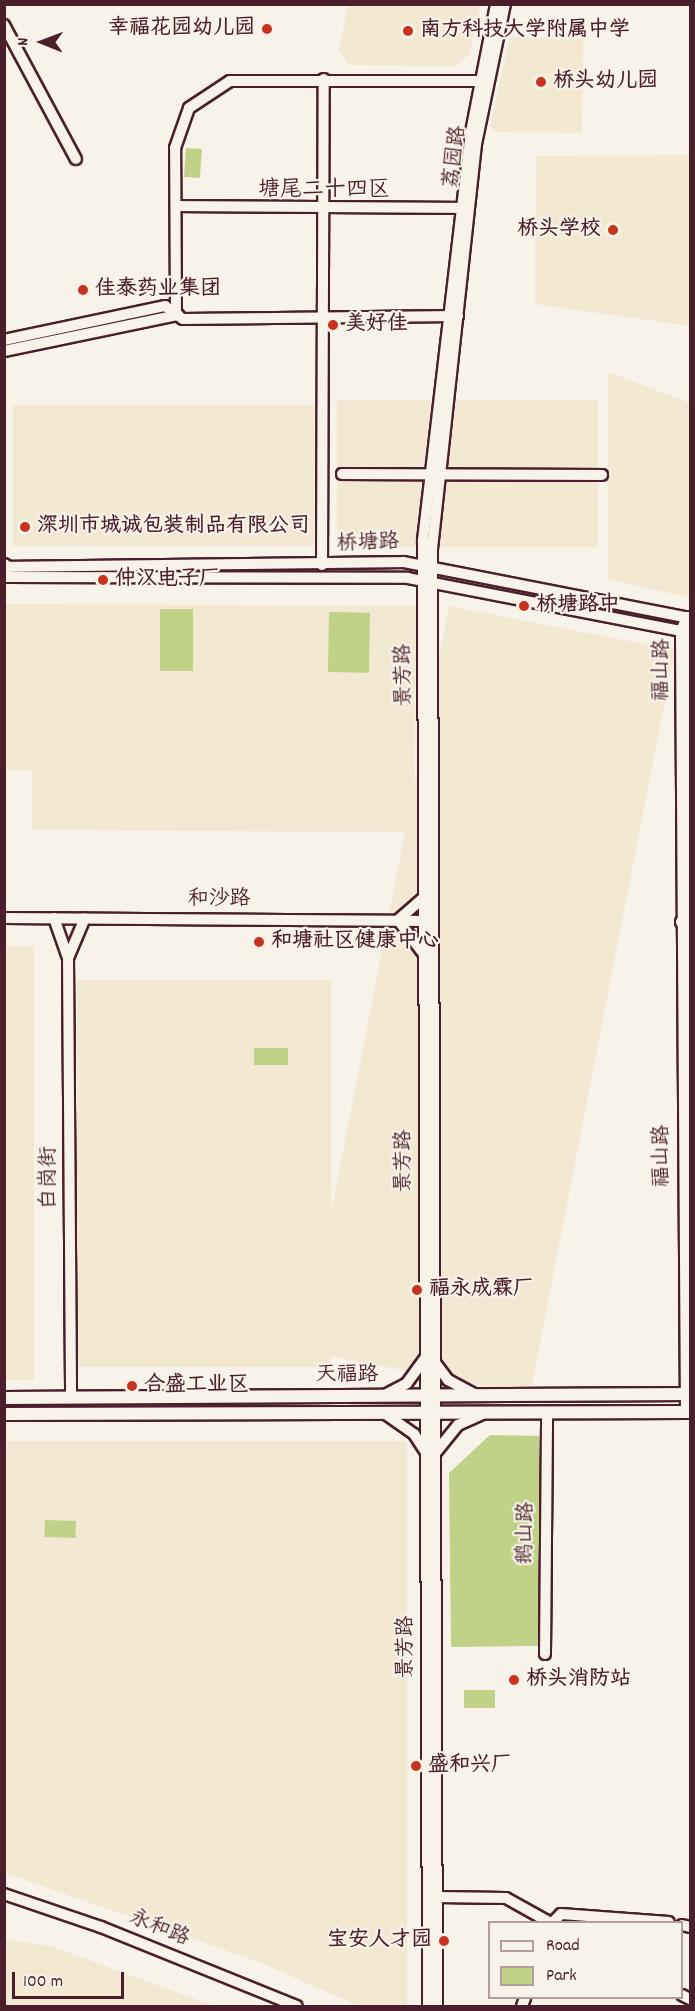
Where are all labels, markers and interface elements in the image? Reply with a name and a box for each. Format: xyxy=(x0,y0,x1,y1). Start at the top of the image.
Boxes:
north arrow xyxy=(12,12,72,72)
place label: 幸福花园幼儿园 xyxy=(108,16,255,42)
place label: 南方科技大学附属中学 xyxy=(420,18,630,44)
marker: 幸福花园幼儿园 xyxy=(260,22,274,36)
marker: 南方科技大学附属中学 xyxy=(401,24,415,38)
text: N xyxy=(12,38,35,46)
place label: 桥头幼儿园 xyxy=(553,69,658,95)
marker: 桥头幼儿园 xyxy=(534,75,548,89)
street label: 荔园路 xyxy=(440,124,472,190)
district label: 塘尾二十四区 xyxy=(258,178,390,204)
place label: 桥头学校 xyxy=(517,217,601,243)
marker: 桥头学校 xyxy=(606,223,620,237)
place label: 佳泰药业集团 xyxy=(95,277,221,303)
marker: 佳泰药业集团 xyxy=(76,283,90,297)
place label: 美好佳 xyxy=(345,312,408,338)
marker: 美好佳 xyxy=(326,318,340,332)
place label: 深圳市城诚包装制品有限公司 xyxy=(37,514,310,540)
marker: 深圳市城诚包装制品有限公司 xyxy=(18,520,32,534)
street label: 桥塘路 xyxy=(336,530,400,558)
place label: 仲汉电子厂 xyxy=(115,567,220,593)
marker: 仲汉电子厂 xyxy=(96,573,110,587)
place label: 桥塘路中 xyxy=(536,593,620,619)
marker: 桥塘路中 xyxy=(517,599,531,613)
street label: 福山路 xyxy=(650,638,676,702)
street label: 景芳路 xyxy=(392,643,418,707)
street label: 和沙路 xyxy=(188,887,250,913)
place label: 和塘社区健康中心 xyxy=(271,929,439,955)
marker: 和塘社区健康中心 xyxy=(252,935,266,949)
street label: 福山路 xyxy=(650,1125,676,1187)
street label: 景芳路 xyxy=(392,1130,418,1192)
street label: 白岗街 xyxy=(37,1147,63,1209)
place label: 福永成霖厂 xyxy=(429,1277,534,1303)
marker: 福永成霖厂 xyxy=(410,1283,424,1297)
street label: 天福路 xyxy=(316,1363,378,1389)
place label: 合盛工业区 xyxy=(144,1373,249,1399)
marker: 合盛工业区 xyxy=(125,1379,139,1393)
street label: 鹅山路 xyxy=(514,1501,540,1565)
street label: 景芳路 xyxy=(394,1616,420,1678)
place label: 桥头消防站 xyxy=(526,1667,631,1693)
marker: 桥头消防站 xyxy=(507,1673,521,1687)
place label: 盛和兴厂 xyxy=(428,1753,512,1779)
marker: 盛和兴厂 xyxy=(409,1759,423,1773)
street label: 永和路 xyxy=(125,1906,193,1952)
legend xyxy=(488,1921,683,1999)
place label: 宝安人才园 xyxy=(327,1928,432,1954)
marker: 宝安人才园 xyxy=(437,1934,451,1948)
text: Road xyxy=(546,1934,580,1959)
scale bar xyxy=(15,1960,128,1998)
text: Park xyxy=(546,1964,577,1989)
text: 100 m xyxy=(23,1970,63,1995)

